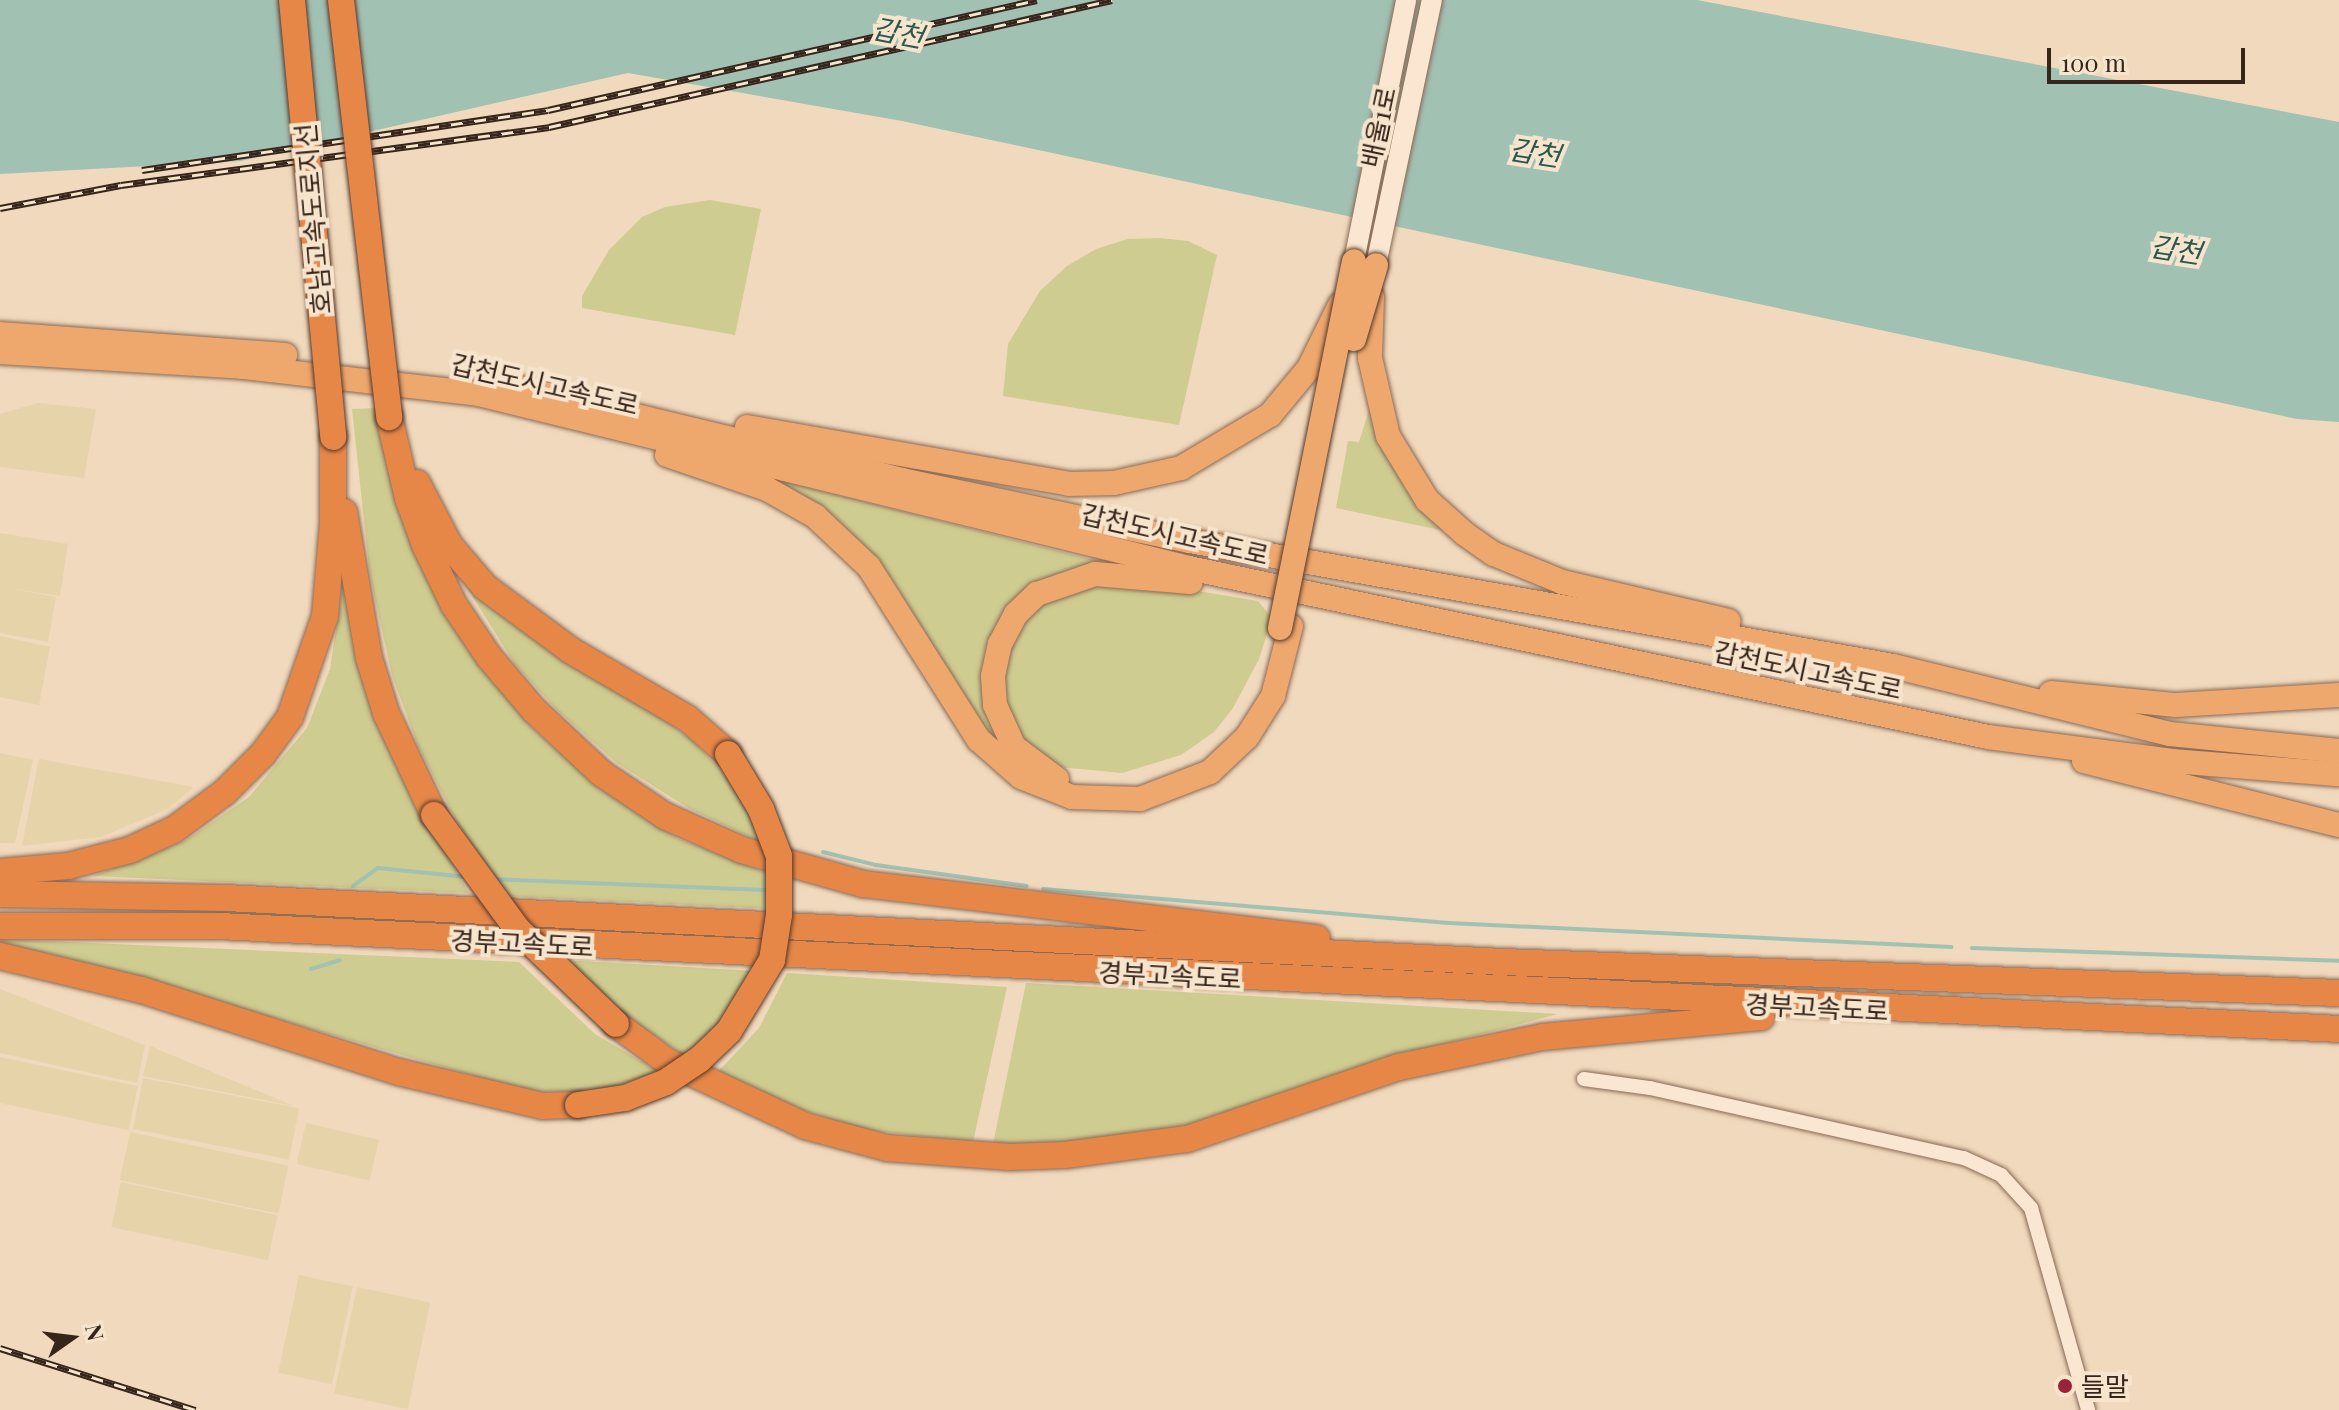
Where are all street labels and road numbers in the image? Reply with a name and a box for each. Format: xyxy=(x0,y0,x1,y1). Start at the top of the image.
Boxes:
street label: 배울1로 xyxy=(1354,84,1402,170)
street label: 호남고속도로지선 xyxy=(289,122,337,316)
street label: 갑천도시고속도로 xyxy=(448,347,642,421)
street label: 갑천도시고속도로 xyxy=(1078,497,1272,571)
street label: 갑천도시고속도로 xyxy=(1711,635,1905,705)
street label: 경부고속도로 xyxy=(450,924,594,962)
street label: 경부고속도로 xyxy=(1098,956,1242,994)
street label: 경부고속도로 xyxy=(1745,988,1889,1026)

